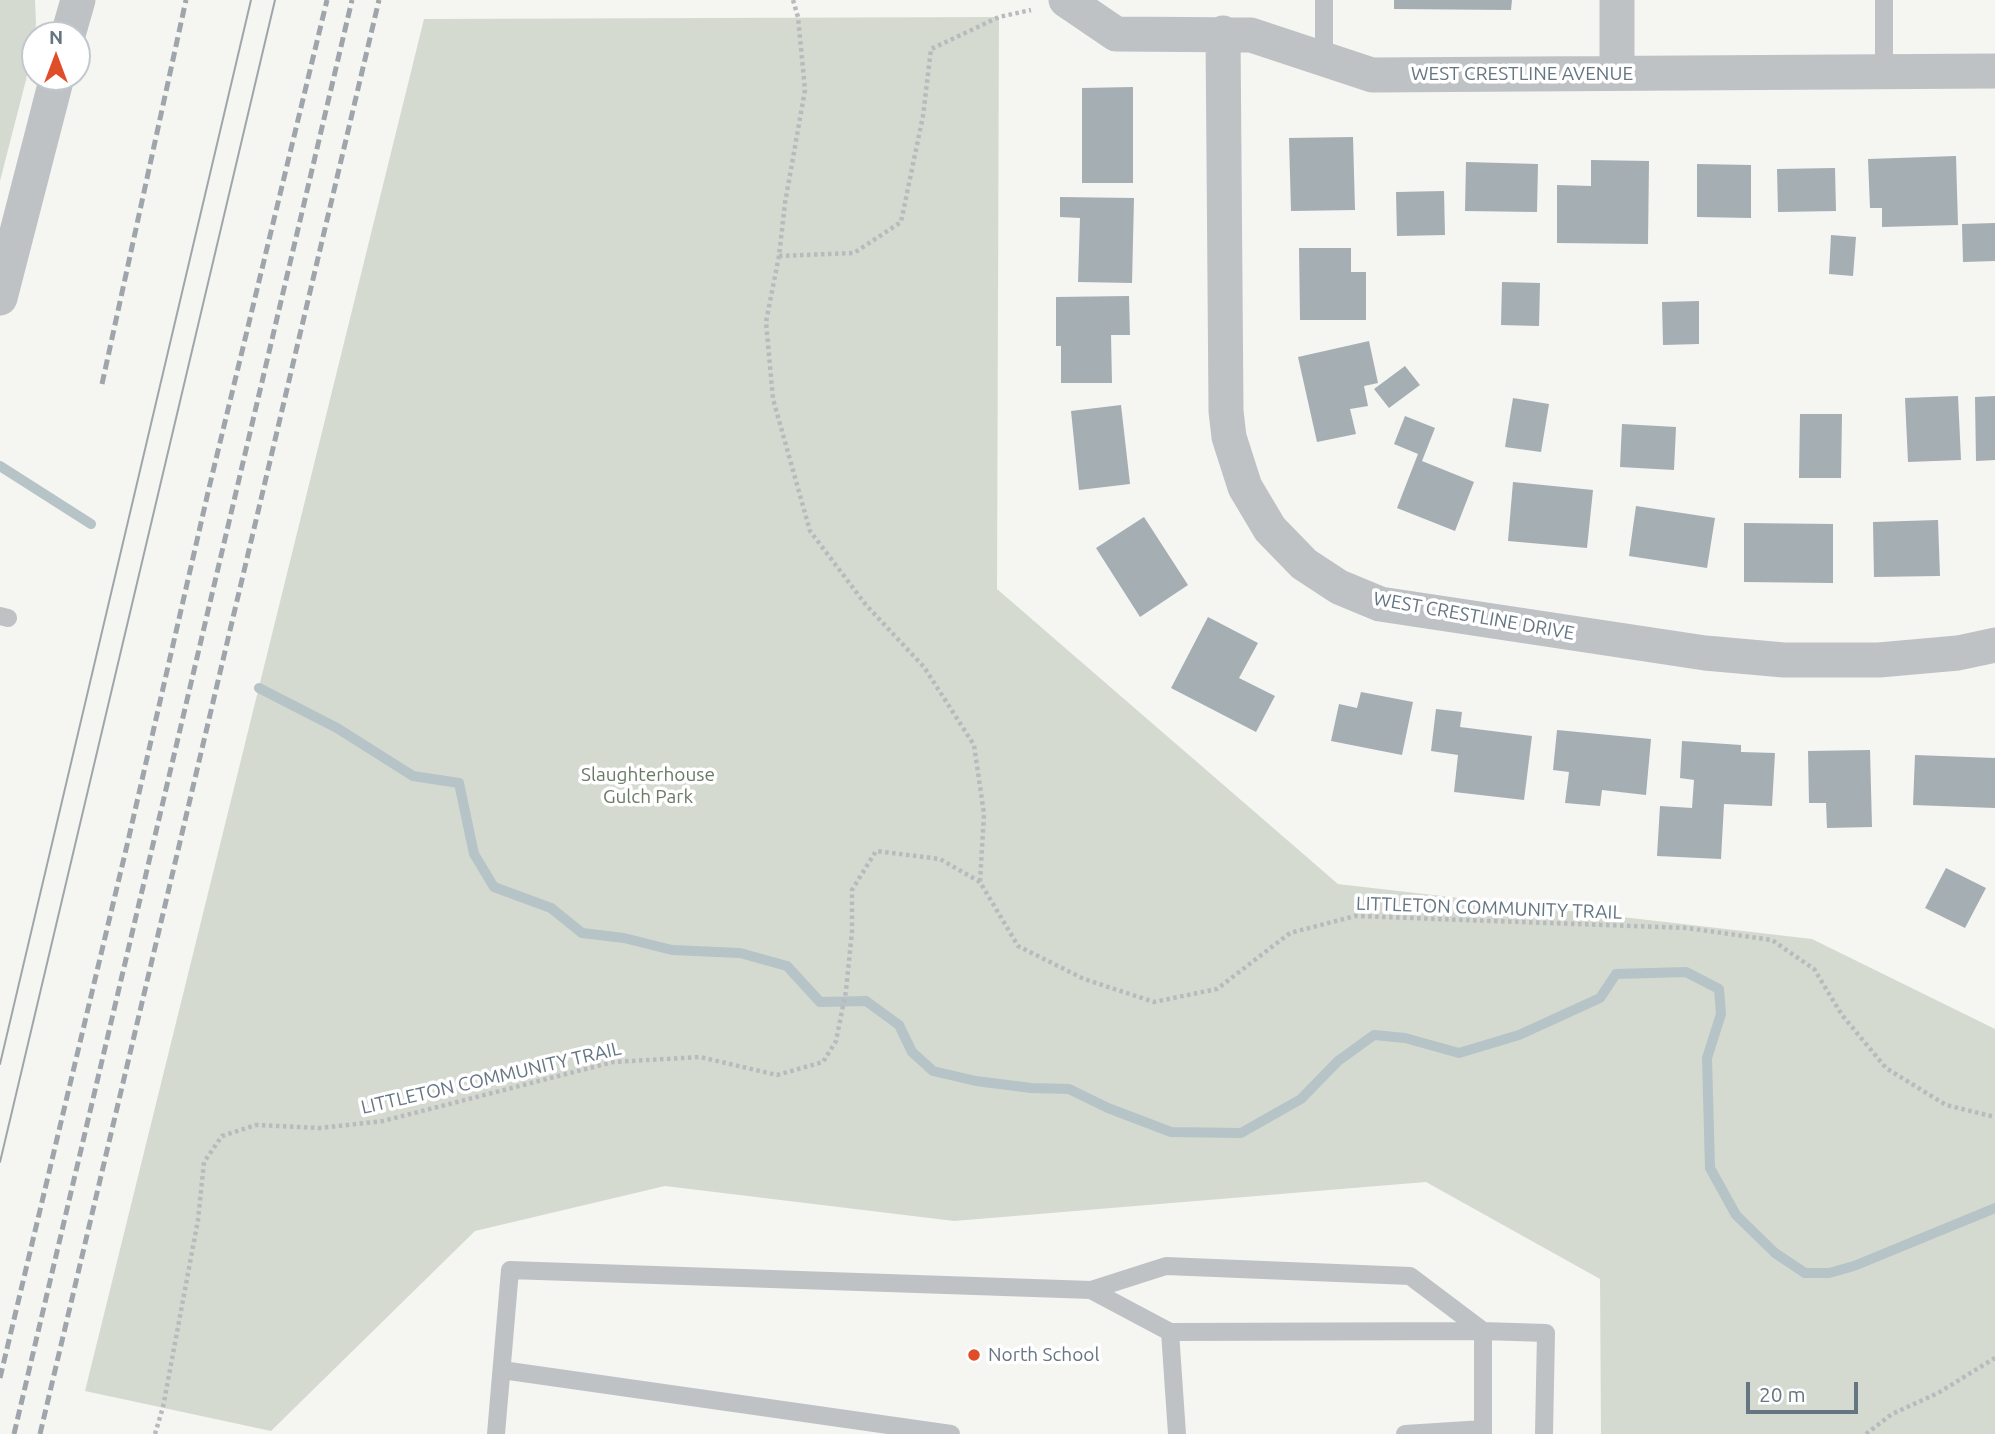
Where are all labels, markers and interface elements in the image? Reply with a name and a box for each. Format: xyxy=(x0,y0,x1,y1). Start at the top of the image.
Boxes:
north arrow xyxy=(21,21,91,91)
text: N xyxy=(49,26,63,48)
street label: WEST CRESTLINE AVENUE xyxy=(1411,63,1633,85)
street label: WEST CRESTLINE DRIVE xyxy=(1372,587,1576,645)
park label: Slaughterhouse Gulch Park xyxy=(581,764,715,808)
street label: LITTLETON COMMUNITY TRAIL xyxy=(1356,892,1622,924)
street label: LITTLETON COMMUNITY TRAIL xyxy=(359,1037,623,1119)
place label: North School xyxy=(988,1344,1099,1366)
marker: North School xyxy=(966,1347,982,1363)
scale bar xyxy=(1750,1368,1862,1412)
text: 20 m xyxy=(1759,1382,1806,1406)

